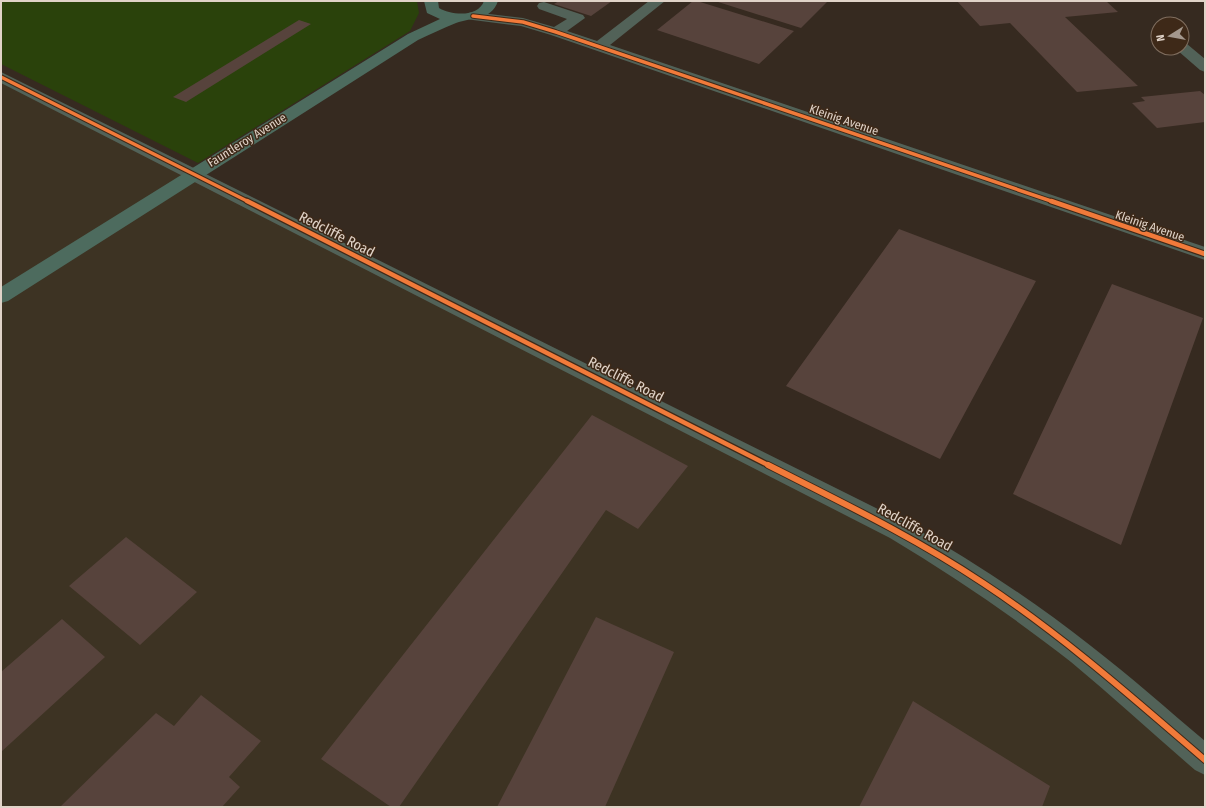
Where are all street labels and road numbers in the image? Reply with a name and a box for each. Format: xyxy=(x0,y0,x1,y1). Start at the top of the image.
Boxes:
street label: Kleinig Avenue xyxy=(808,102,881,138)
street label: Fauntleroy Avenue xyxy=(205,110,289,170)
street label: Redcliffe Road xyxy=(296,208,377,261)
street label: Kleinig Avenue xyxy=(1114,208,1187,244)
street label: Redcliffe Road xyxy=(585,353,666,406)
street label: Redcliffe Road xyxy=(874,500,955,555)

